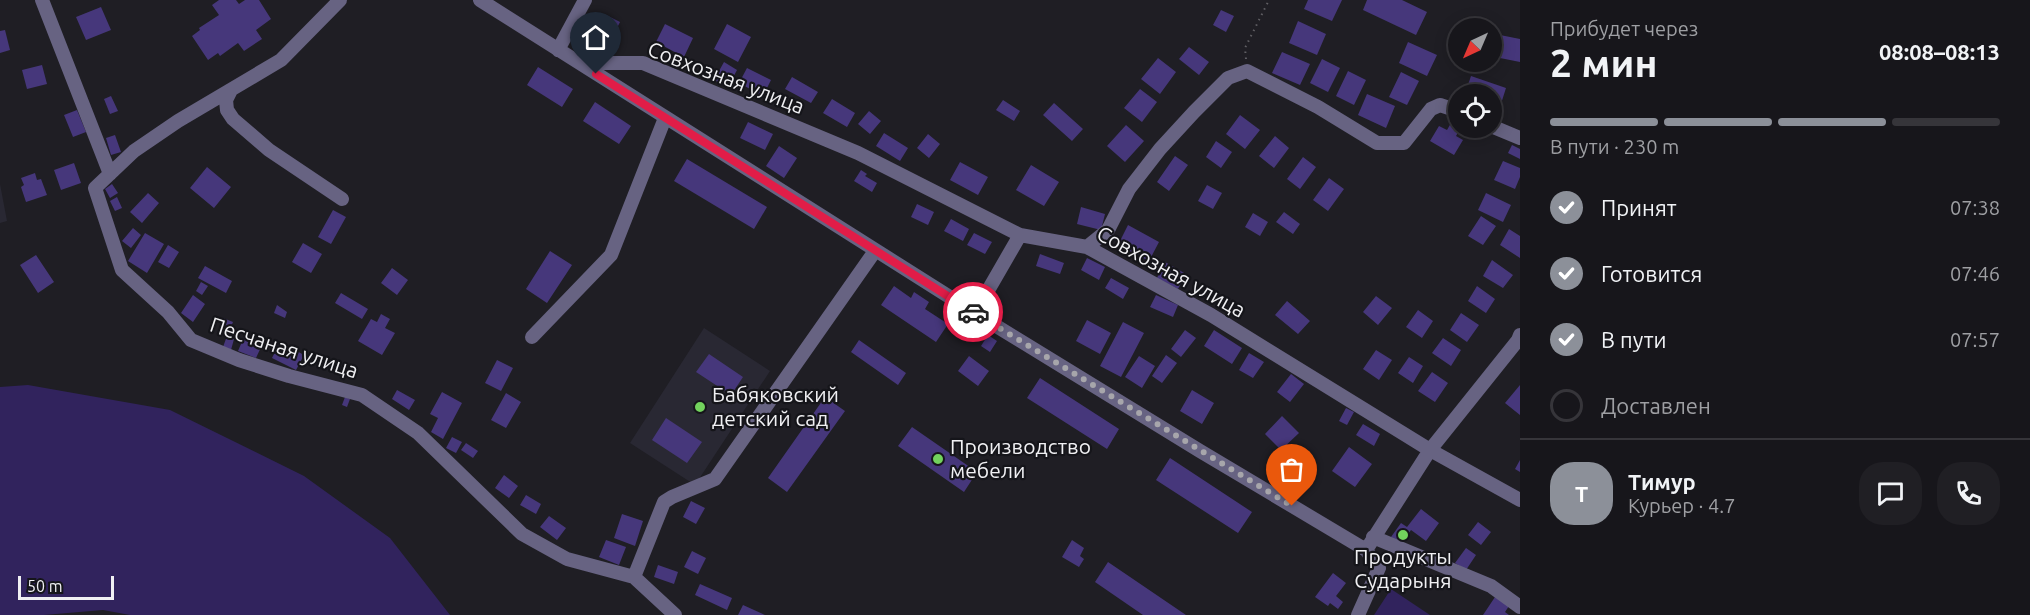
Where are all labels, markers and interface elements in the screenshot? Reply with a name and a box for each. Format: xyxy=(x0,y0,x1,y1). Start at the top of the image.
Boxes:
pin xyxy=(570,12,621,74)
text: Прибудет через xyxy=(1550,17,1698,40)
north arrow xyxy=(1448,18,1502,72)
map controls xyxy=(1448,18,1502,138)
icon: home xyxy=(579,21,612,54)
street label: Совхозная улица xyxy=(645,36,808,118)
text: 08:08–08:13 xyxy=(1879,39,2000,64)
text: 2 мин xyxy=(1550,41,1658,84)
button: locate xyxy=(1448,84,1502,138)
text: В пути · 230 m xyxy=(1550,135,1679,158)
icon: check xyxy=(1550,191,1583,224)
text: Принят xyxy=(1601,195,1677,220)
text: 07:38 xyxy=(1950,196,2000,219)
street label: Совхозная улица xyxy=(1093,220,1250,322)
icon: check xyxy=(1550,257,1583,290)
text: Готовится xyxy=(1601,261,1702,286)
text: 07:46 xyxy=(1950,262,2000,285)
courier xyxy=(943,282,1003,342)
icon: car xyxy=(957,296,990,329)
street label: Песчаная улица xyxy=(207,312,361,382)
icon: check xyxy=(1550,323,1583,356)
text: В пути xyxy=(1601,327,1667,352)
text: 07:57 xyxy=(1950,328,2000,351)
place label: Бабяковский детский сад xyxy=(712,382,839,430)
text: Доставлен xyxy=(1601,393,1711,418)
marker: Бабяковский детский сад xyxy=(693,400,707,414)
place label: Производство мебели xyxy=(950,434,1091,482)
pin xyxy=(1266,444,1317,506)
marker: Производство мебели xyxy=(931,452,945,466)
icon: bag xyxy=(1275,453,1308,486)
button: chat xyxy=(1859,462,1922,525)
button: phone xyxy=(1937,462,2000,525)
text: Тимур xyxy=(1628,469,1696,494)
text: Т xyxy=(1575,481,1588,506)
text: Курьер · 4.7 xyxy=(1628,494,1735,517)
marker: Продукты Сударыня xyxy=(1396,528,1410,542)
place label: Продукты Сударыня xyxy=(1354,544,1452,592)
scale bar xyxy=(18,573,114,600)
text: 50 m xyxy=(27,577,63,595)

